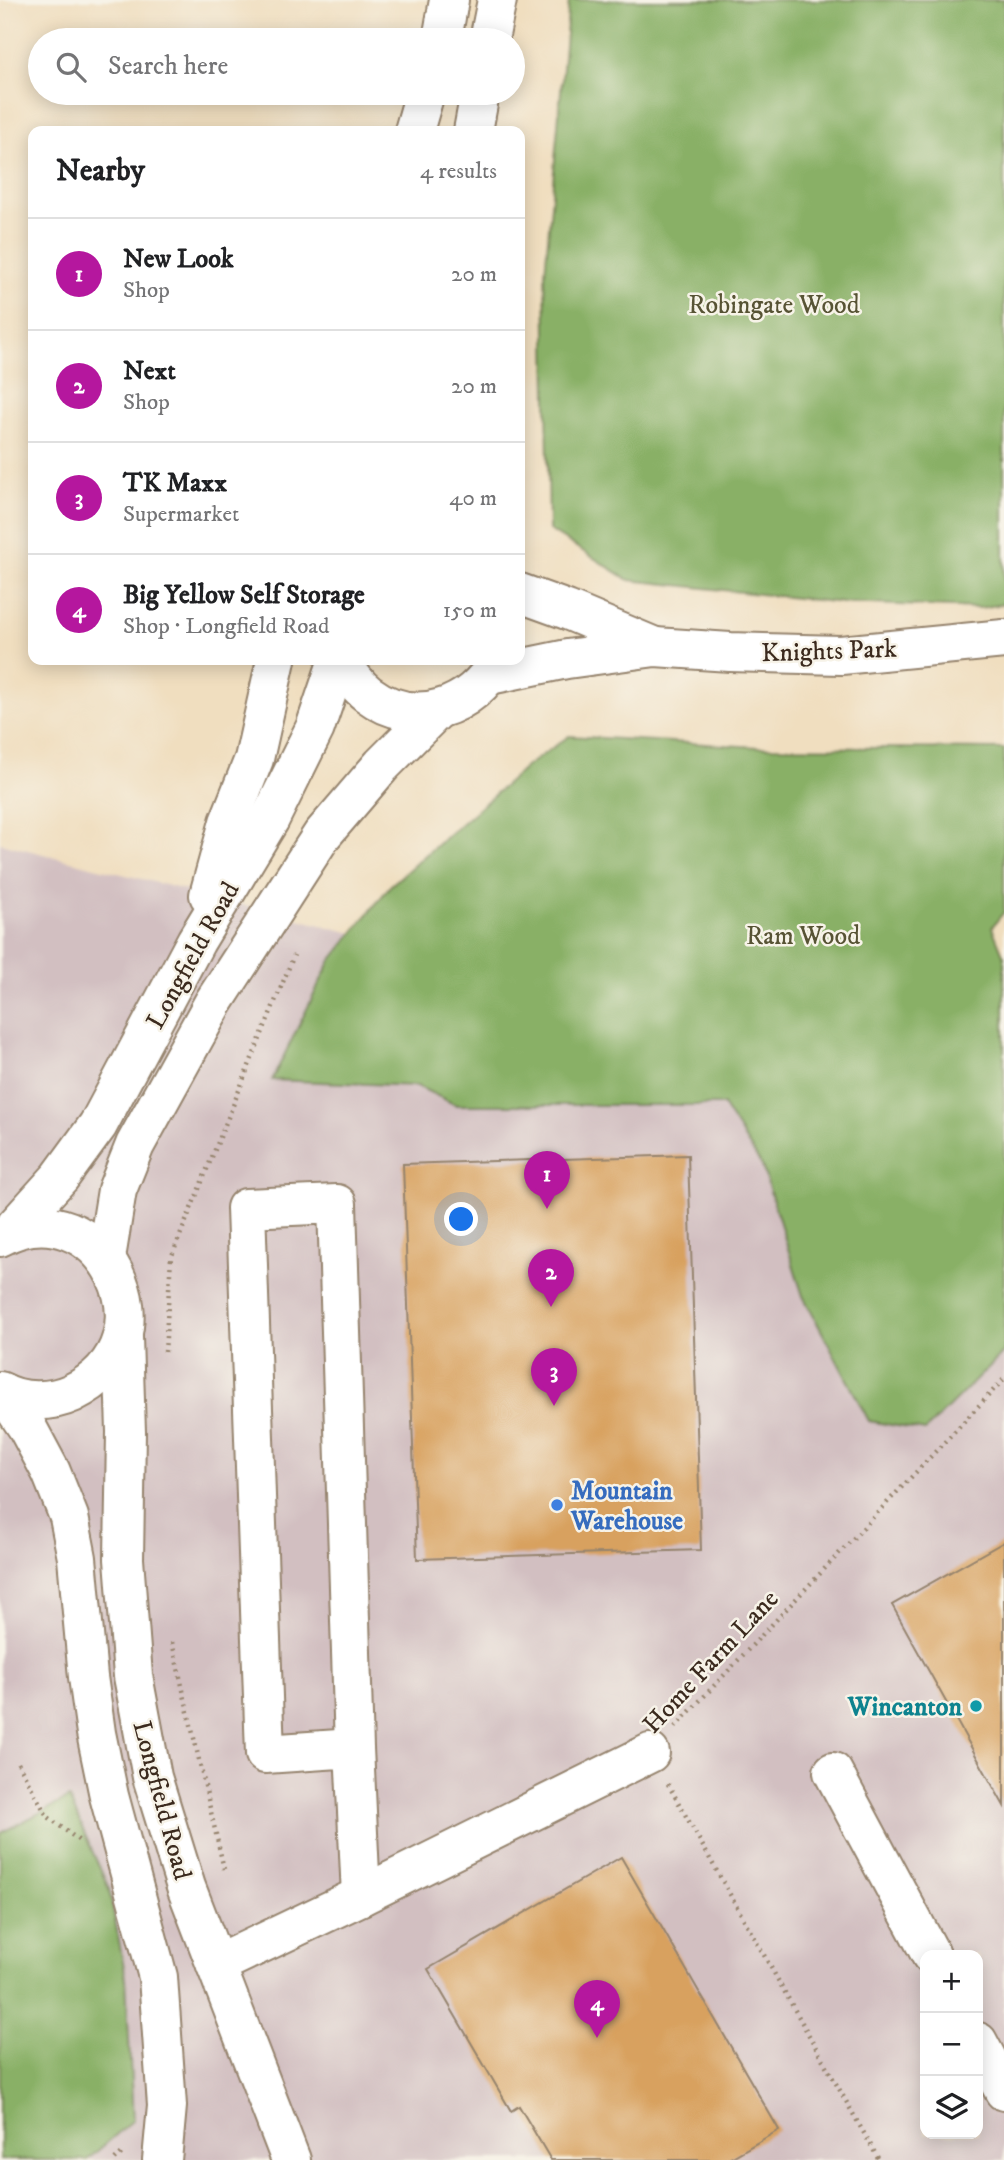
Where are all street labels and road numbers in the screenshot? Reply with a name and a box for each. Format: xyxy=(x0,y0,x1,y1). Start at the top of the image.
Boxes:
street label: Knights Park xyxy=(761,633,898,670)
street label: Longfield Road xyxy=(139,876,247,1035)
street label: Home Farm Lane xyxy=(636,1583,786,1741)
street label: Longfield Road xyxy=(124,1717,199,1884)

